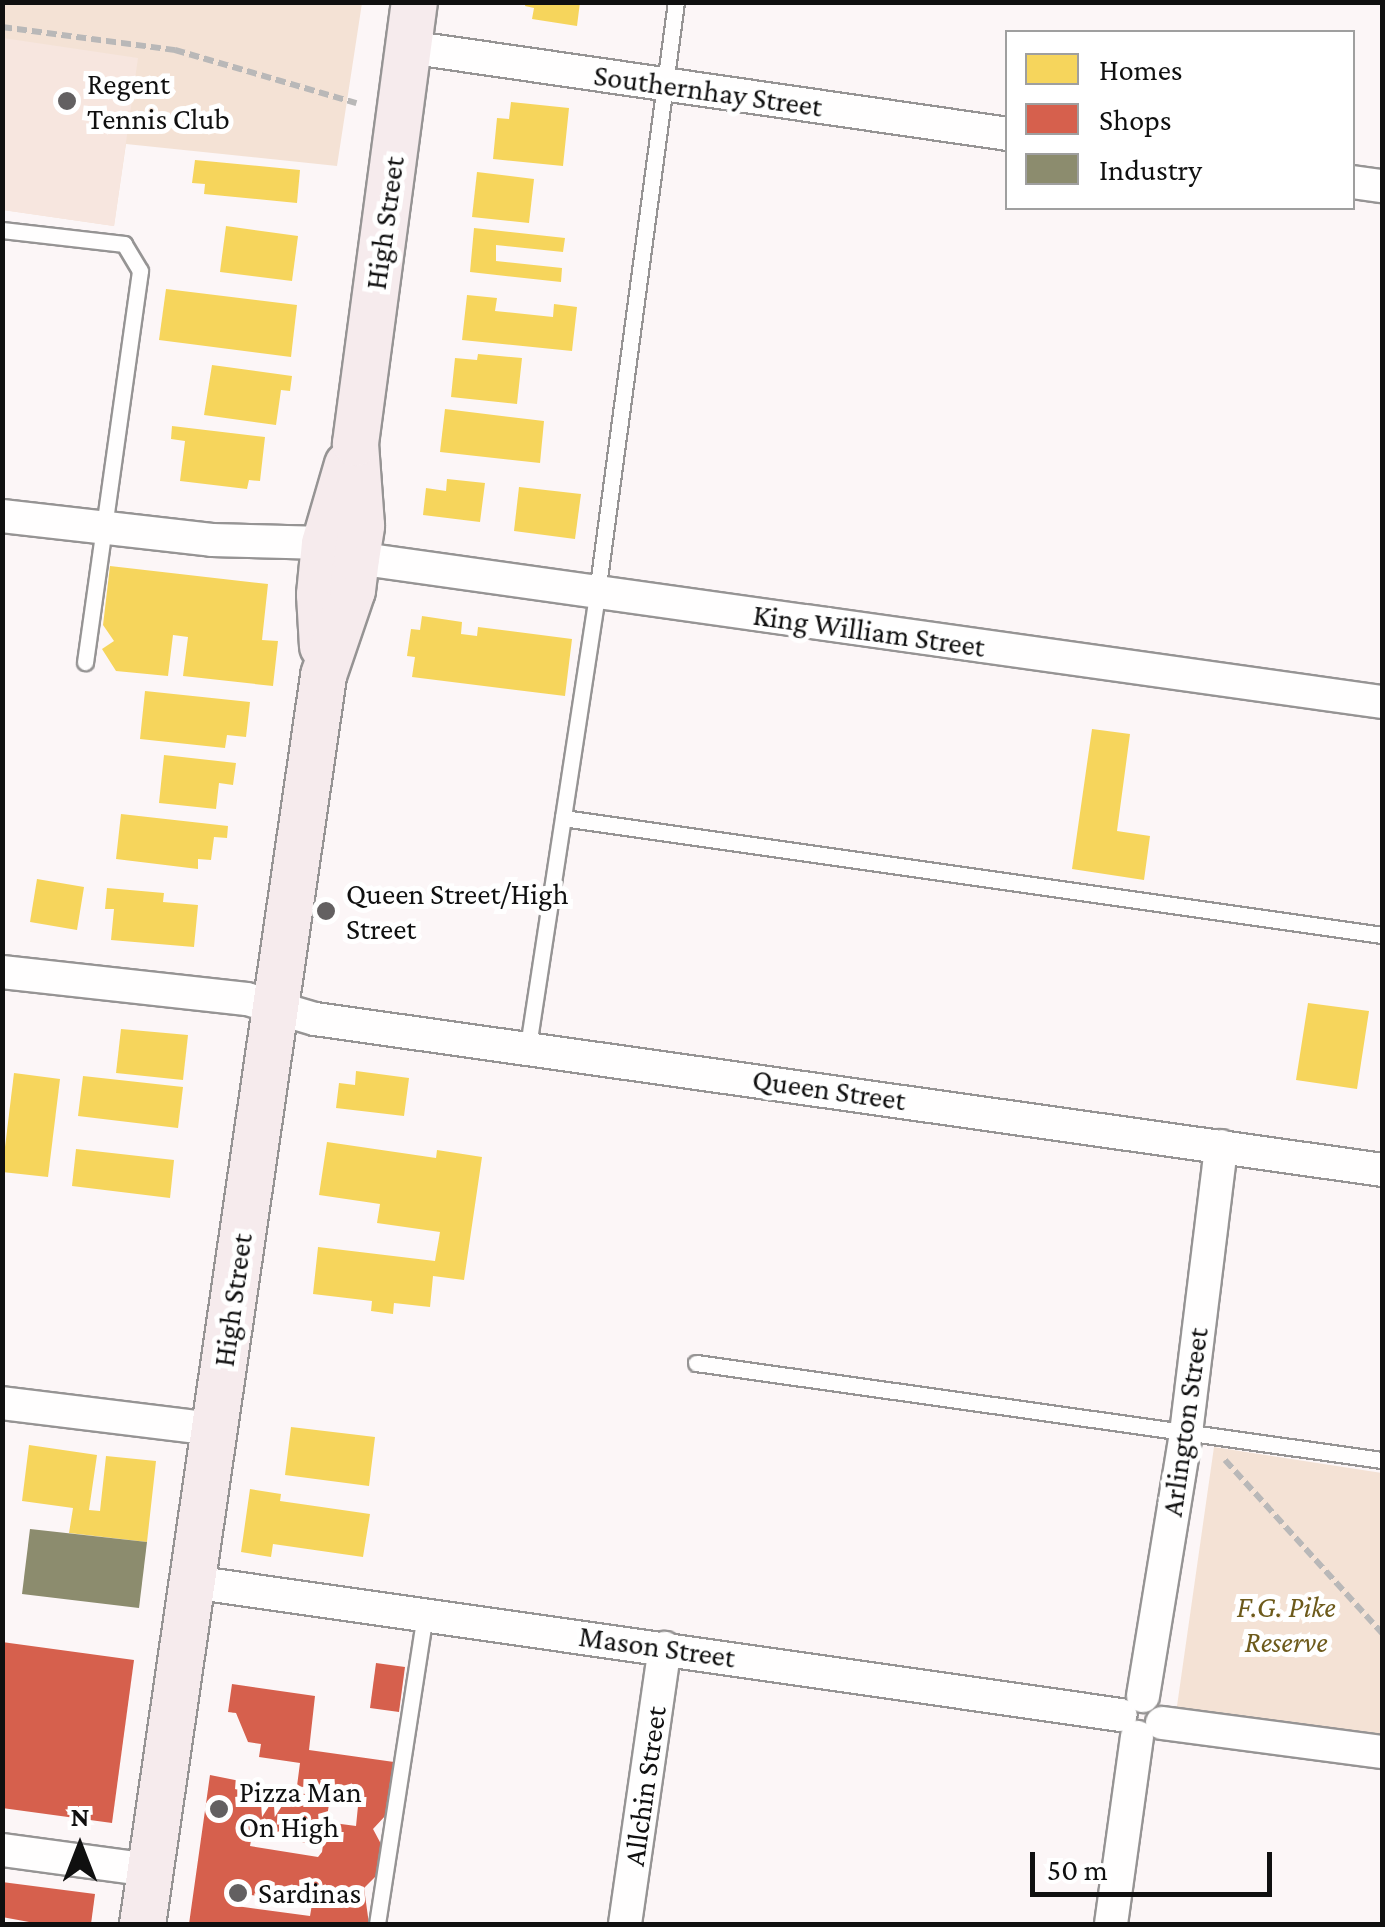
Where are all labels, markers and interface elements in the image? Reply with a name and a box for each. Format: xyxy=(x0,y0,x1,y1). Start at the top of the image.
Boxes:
legend xyxy=(1005,30,1355,210)
text: Homes xyxy=(1099,53,1183,86)
street label: Southernhay Street xyxy=(591,57,825,125)
place label: Regent Tennis Club xyxy=(87,66,230,136)
marker: Regent Tennis Club xyxy=(56,90,78,112)
text: Shops xyxy=(1099,103,1172,136)
text: Industry xyxy=(1099,153,1202,186)
street label: High Street xyxy=(358,154,412,292)
street label: King William Street xyxy=(751,597,987,665)
place label: Queen Street/High Street xyxy=(346,876,569,946)
marker: Queen Street/High Street xyxy=(315,900,337,922)
street label: Queen Street xyxy=(750,1061,908,1119)
street label: High Street xyxy=(206,1231,260,1369)
street label: Arlington Street xyxy=(1154,1325,1216,1519)
park label: F.G. Pike Reserve xyxy=(1236,1589,1336,1660)
street label: Mason Street xyxy=(577,1618,737,1676)
street label: Allchin Street xyxy=(616,1704,674,1868)
place label: Pizza Man On High xyxy=(239,1774,362,1844)
north arrow xyxy=(30,1797,130,1897)
marker: Pizza Man On High xyxy=(208,1798,230,1820)
text: N xyxy=(70,1801,90,1832)
scale bar xyxy=(1035,1832,1278,1894)
text: 50 m xyxy=(1047,1853,1108,1886)
place label: Sardinas xyxy=(258,1875,361,1911)
marker: Sardinas xyxy=(227,1882,249,1904)

